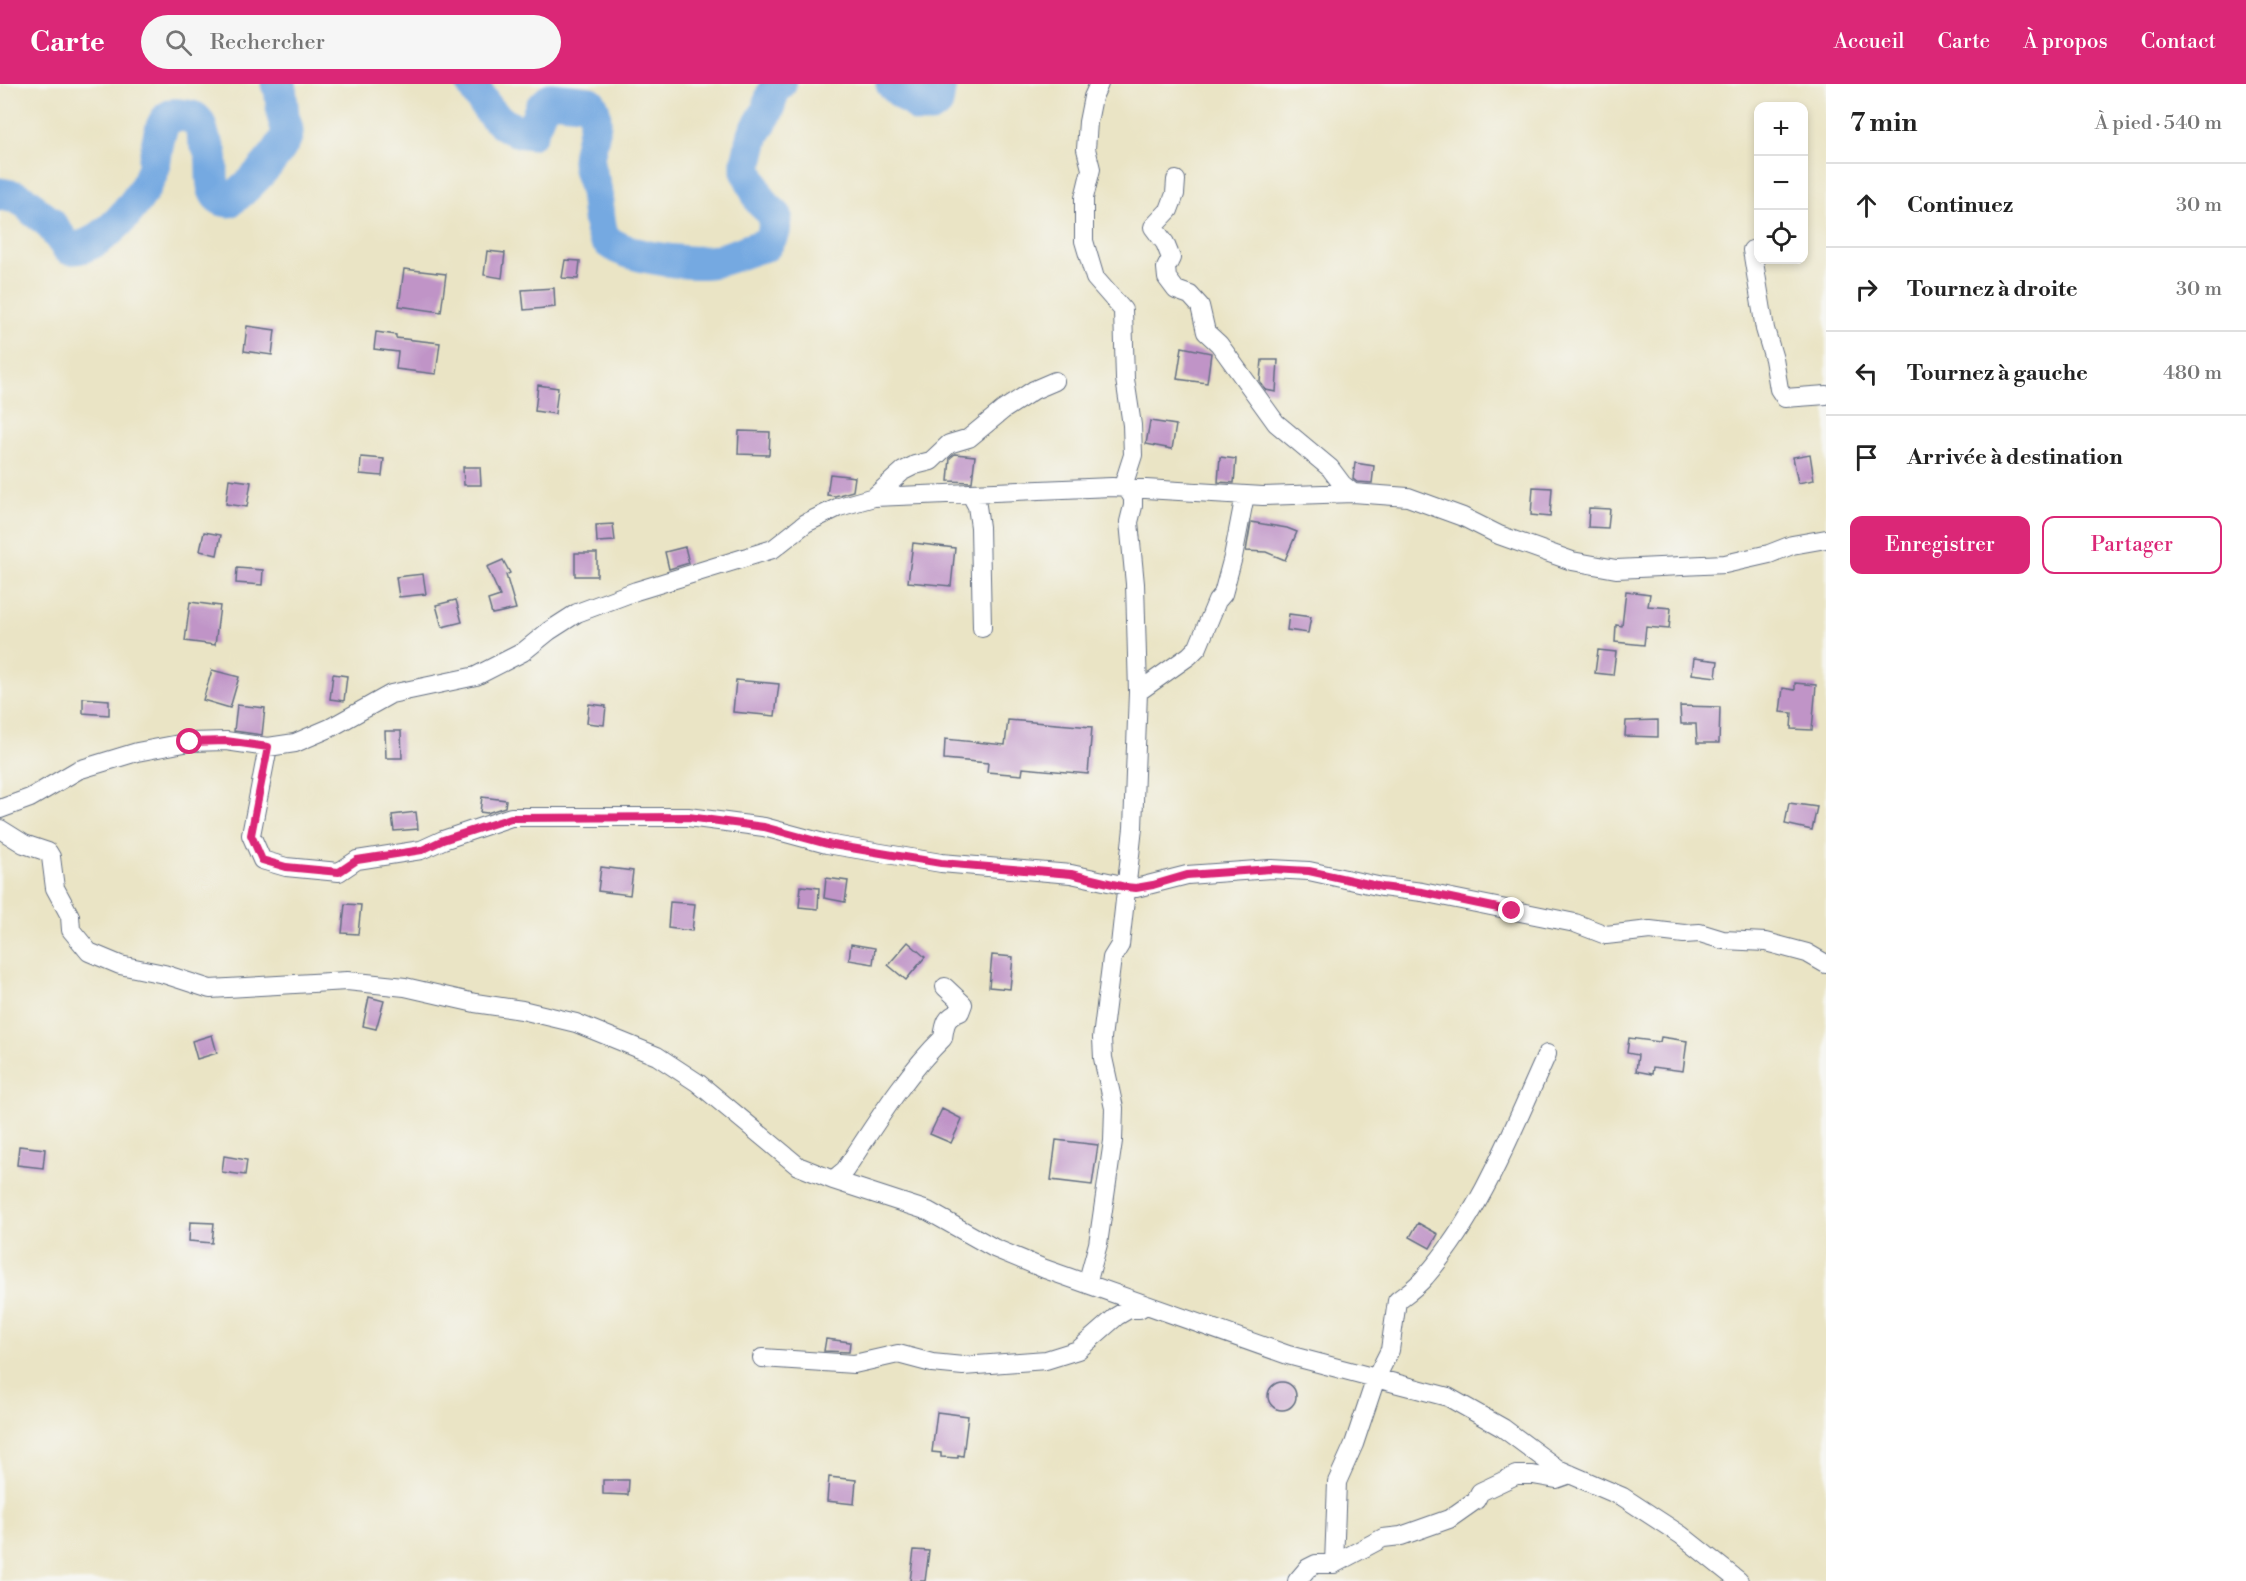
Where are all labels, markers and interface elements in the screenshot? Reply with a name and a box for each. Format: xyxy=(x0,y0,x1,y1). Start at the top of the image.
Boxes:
search box xyxy=(141,15,561,69)
text: Carte xyxy=(30,25,105,60)
icon: search xyxy=(162,26,195,59)
text: Rechercher xyxy=(210,29,325,56)
text: Accueil xyxy=(1834,29,1905,55)
text: Carte xyxy=(1938,29,1990,55)
text: À propos xyxy=(2023,29,2108,55)
text: Contact xyxy=(2141,29,2216,55)
map controls xyxy=(1754,102,1808,264)
button: + xyxy=(1754,102,1808,156)
text: 7 min xyxy=(1850,107,1917,139)
text: À pied · 540 m xyxy=(2095,111,2222,136)
button: − xyxy=(1754,156,1808,210)
icon: ahead xyxy=(1850,189,1883,222)
text: Continuez xyxy=(1907,192,2013,219)
text: 30 m xyxy=(2176,193,2222,218)
button: locate xyxy=(1754,210,1808,264)
icon: right xyxy=(1850,273,1883,306)
text: Tournez à droite xyxy=(1907,276,2078,303)
text: 30 m xyxy=(2176,277,2222,302)
icon: left xyxy=(1850,357,1883,390)
text: Tournez à gauche xyxy=(1907,360,2088,387)
text: 480 m xyxy=(2163,361,2222,386)
icon: arrive xyxy=(1850,441,1883,474)
text: Arrivée à destination xyxy=(1907,444,2123,471)
button: Enregistrer xyxy=(1850,516,2030,574)
button: Partager xyxy=(2042,516,2222,574)
route start xyxy=(176,728,202,754)
route end xyxy=(1498,897,1524,923)

